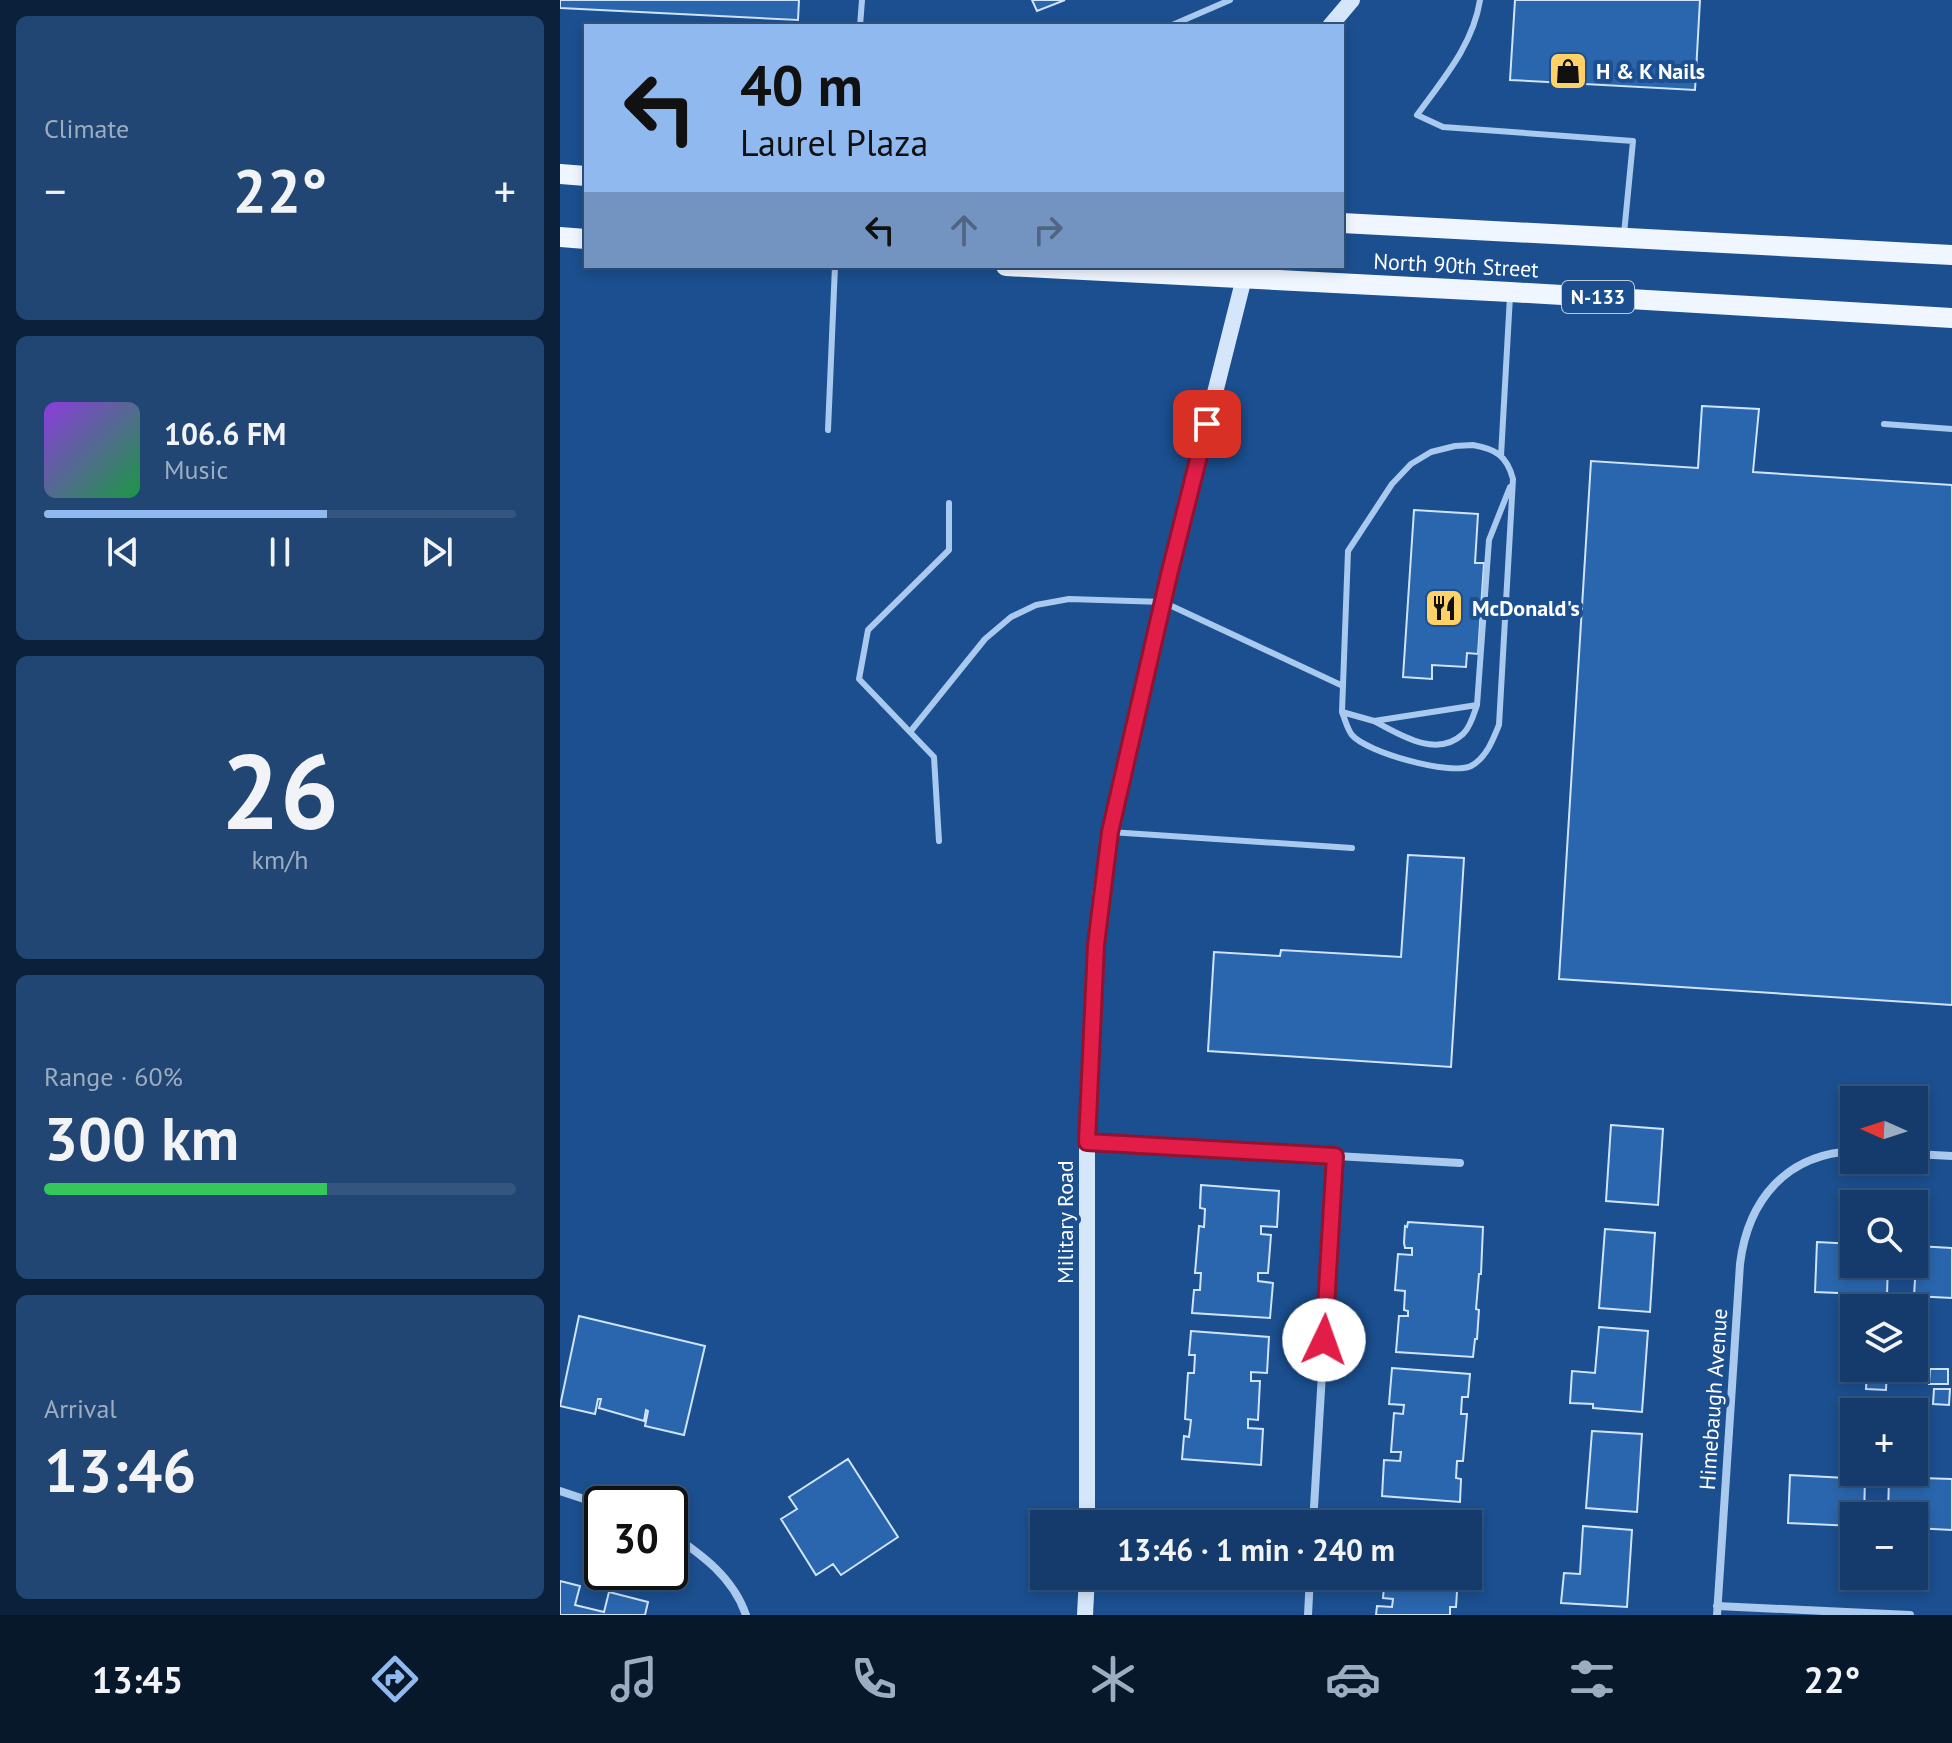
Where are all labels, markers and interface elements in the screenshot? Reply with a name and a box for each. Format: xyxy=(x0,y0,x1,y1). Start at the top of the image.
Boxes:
text: 40 m xyxy=(740,49,863,121)
shop icon: H & K Nails xyxy=(1547,50,1589,92)
icon: left xyxy=(608,56,712,160)
place label: H & K Nails xyxy=(1596,57,1705,85)
text: Climate xyxy=(44,112,129,145)
text: Laurel Plaza xyxy=(740,119,928,166)
text: 22° xyxy=(233,151,327,229)
text: − xyxy=(44,162,66,219)
text: + xyxy=(494,162,516,219)
icon: left xyxy=(858,208,902,252)
icon: ahead xyxy=(942,208,986,252)
icon: right xyxy=(1026,208,1070,252)
street label: North 90th Street xyxy=(1373,247,1540,283)
road number: N-133 xyxy=(1562,281,1634,313)
pin xyxy=(1173,390,1241,458)
icon: arrive xyxy=(1185,402,1229,446)
text: 106.6 FM xyxy=(164,414,286,453)
text: Music xyxy=(164,453,228,486)
icon: previous xyxy=(101,530,145,574)
icon: pause xyxy=(258,530,302,574)
icon: next xyxy=(415,530,459,574)
restaurant icon: McDonald's xyxy=(1423,587,1465,629)
place label: McDonald's xyxy=(1472,594,1580,622)
text: 26 xyxy=(221,723,339,858)
text: km/h xyxy=(252,843,309,876)
text: Range · 60% xyxy=(44,1060,183,1093)
north arrow xyxy=(1840,1086,1928,1174)
map controls xyxy=(1840,1086,1928,1590)
text: 300 km xyxy=(44,1099,239,1177)
street label: Military Road xyxy=(1051,1160,1079,1284)
button: search xyxy=(1840,1190,1928,1278)
button: layers xyxy=(1840,1294,1928,1382)
position arrow xyxy=(1282,1298,1366,1382)
street label: Himebaugh Avenue xyxy=(1693,1307,1733,1491)
text: Arrival xyxy=(44,1392,117,1425)
button: + xyxy=(1840,1398,1928,1486)
text: 13:46 xyxy=(44,1431,196,1509)
speed limit sign: 30 xyxy=(584,1486,688,1590)
button: − xyxy=(1840,1502,1928,1590)
text: 13:46 · 1 min · 240 m xyxy=(1117,1530,1395,1569)
icon: directions xyxy=(367,1651,423,1707)
icon: music xyxy=(606,1651,662,1707)
icon: phone xyxy=(846,1651,902,1707)
icon: climate xyxy=(1085,1651,1141,1707)
icon: car xyxy=(1325,1651,1381,1707)
icon: filters xyxy=(1564,1651,1620,1707)
text: 13:45 xyxy=(92,1656,183,1703)
text: 22° xyxy=(1804,1656,1860,1703)

